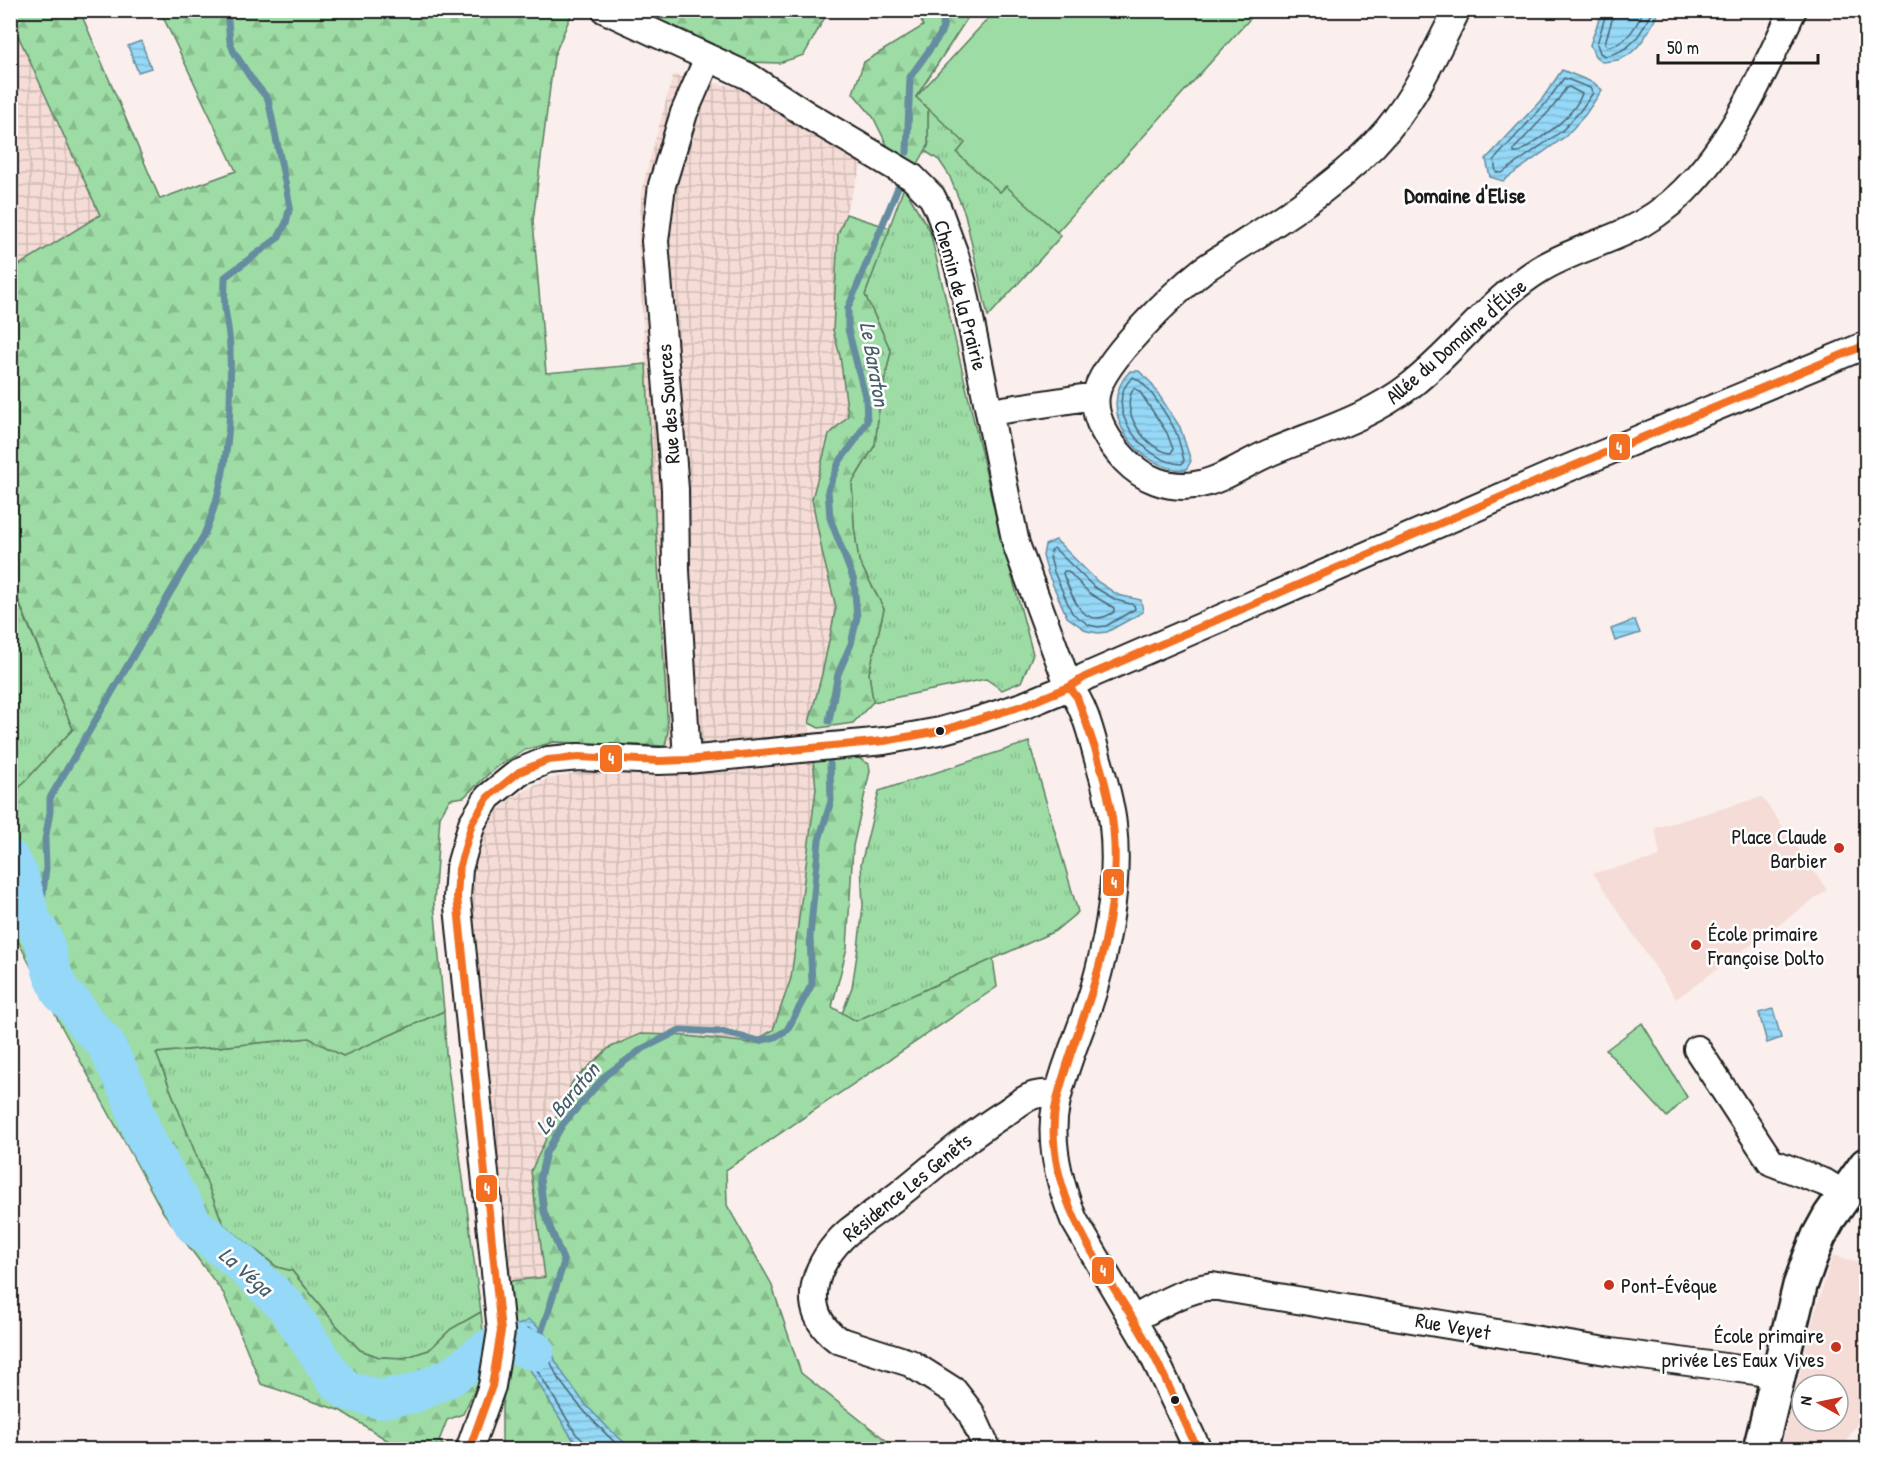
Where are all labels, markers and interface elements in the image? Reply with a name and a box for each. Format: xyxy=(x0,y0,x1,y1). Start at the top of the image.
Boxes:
scale bar xyxy=(1658,27,1818,65)
text: 50 m xyxy=(1667,35,1699,60)
district label: Domaine d'Elise xyxy=(1404,180,1526,210)
street label: Chemin de la Prairie xyxy=(927,217,995,373)
street label: Allée du Domaine d'Élise xyxy=(1379,272,1533,410)
water label: Le Baraton xyxy=(853,319,898,411)
street label: Rue des Sources xyxy=(649,343,687,465)
line badge: 4 xyxy=(1608,433,1631,461)
text: 4 xyxy=(1616,436,1622,458)
unlabelled marker xyxy=(934,725,946,737)
line badge: 4 xyxy=(599,744,623,773)
text: 4 xyxy=(608,747,614,769)
place label: Place Claude Barbier xyxy=(1731,822,1827,875)
marker: Place Claude Barbier xyxy=(1832,841,1846,855)
line badge: 4 xyxy=(1102,868,1125,897)
text: 4 xyxy=(1111,871,1117,893)
place label: École primaire Françoise Dolto xyxy=(1707,919,1824,972)
marker: École primaire Françoise Dolto xyxy=(1689,938,1703,952)
water label: Le Baraton xyxy=(528,1054,607,1140)
street label: Résidence Les Genêts xyxy=(836,1126,978,1248)
line badge: 4 xyxy=(475,1174,498,1203)
text: 4 xyxy=(484,1177,490,1199)
water label: La Véga xyxy=(213,1240,281,1304)
line badge: 4 xyxy=(1091,1256,1115,1285)
text: 4 xyxy=(1100,1259,1106,1281)
place label: Pont-Évêque xyxy=(1621,1271,1717,1300)
marker: Pont-Évêque xyxy=(1602,1278,1616,1292)
street label: Rue Veyet xyxy=(1413,1305,1494,1347)
place label: École primaire privée Les Eaux Vives xyxy=(1662,1321,1824,1374)
marker: École primaire privée Les Eaux Vives xyxy=(1829,1340,1843,1354)
north arrow xyxy=(1790,1373,1850,1433)
unlabelled marker xyxy=(1169,1394,1181,1406)
text: N xyxy=(1794,1394,1817,1407)

